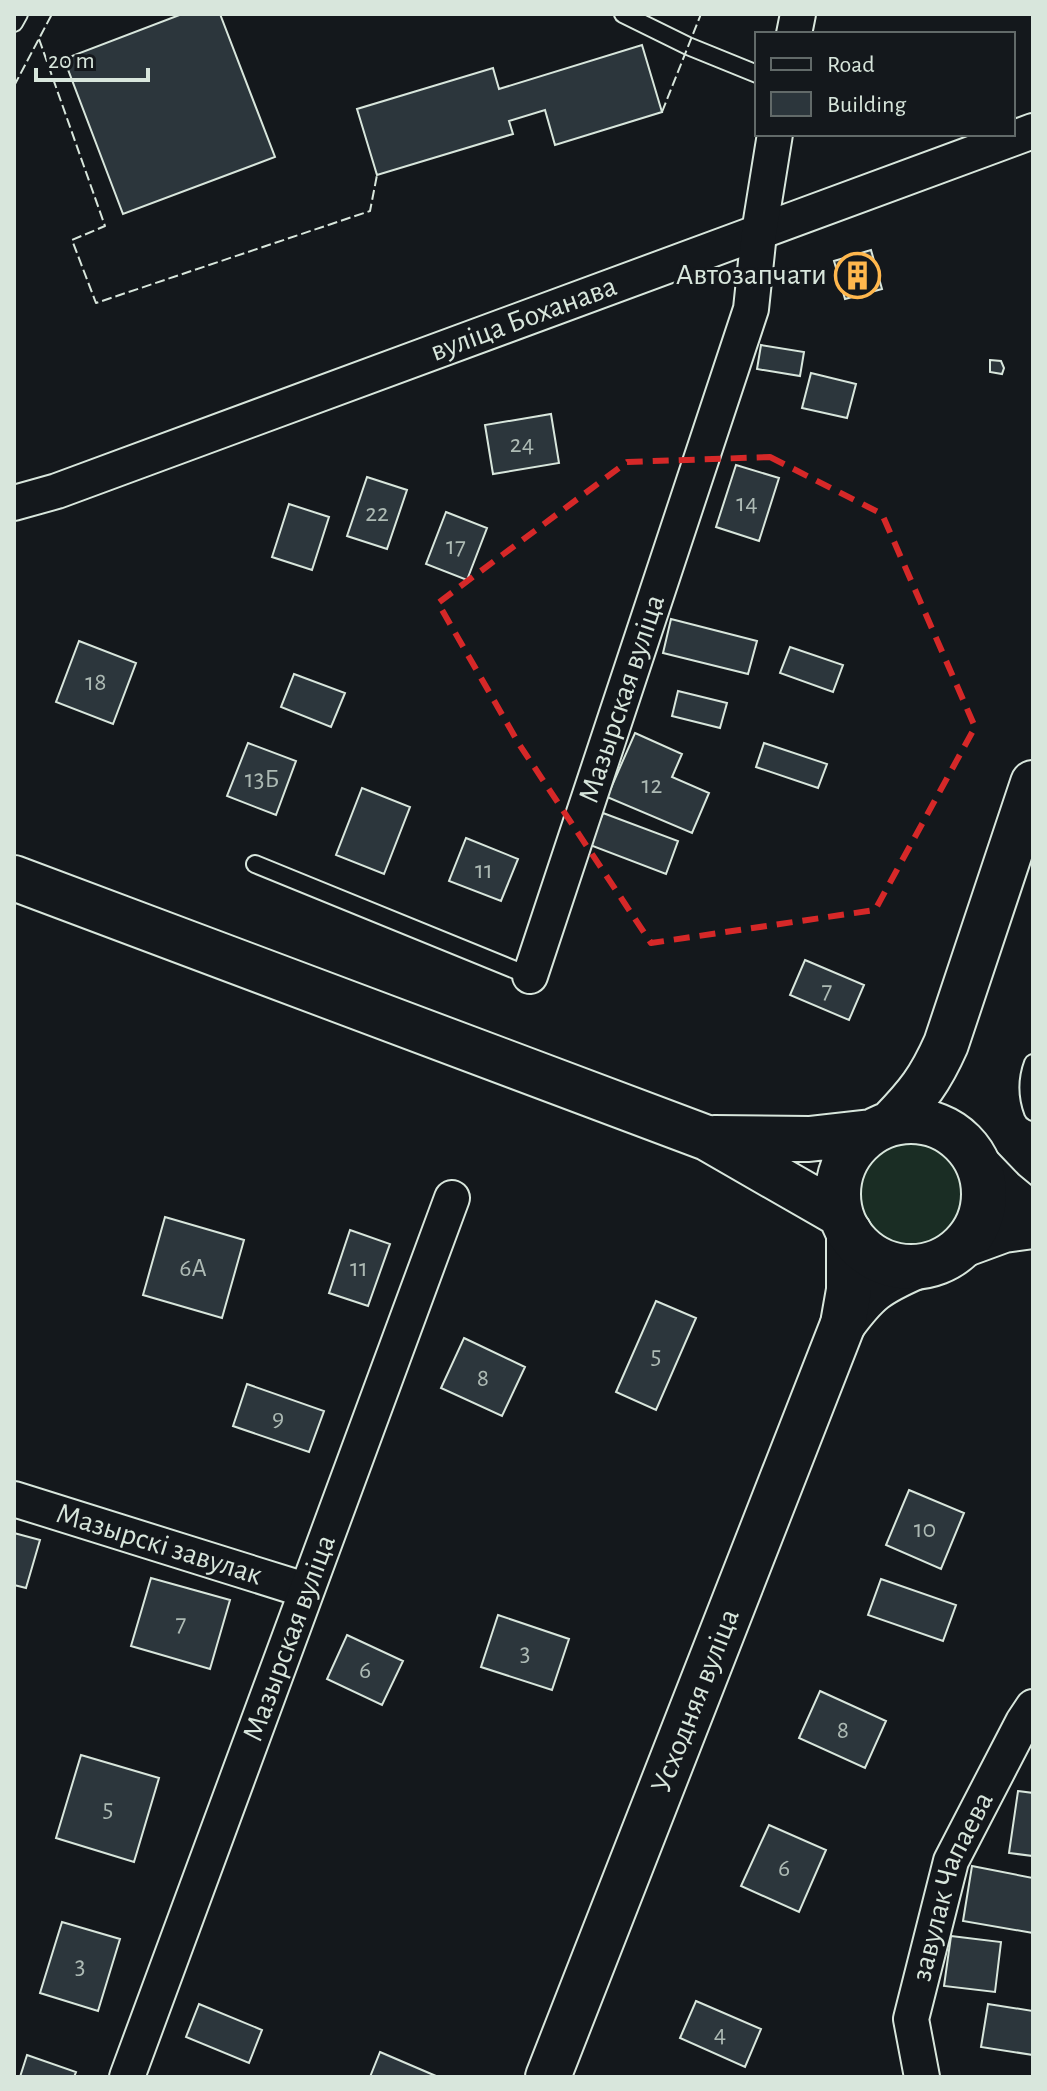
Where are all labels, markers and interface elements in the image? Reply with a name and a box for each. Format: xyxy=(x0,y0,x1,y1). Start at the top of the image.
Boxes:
scale bar xyxy=(36,32,148,82)
legend xyxy=(755,32,1015,136)
text: 20 m xyxy=(48,49,95,73)
text: Road xyxy=(827,53,875,77)
text: Building xyxy=(827,93,906,117)
building icon: Автозапчати xyxy=(834,251,882,299)
place label: Автозапчати xyxy=(676,260,827,290)
street label: вуліца Боханава xyxy=(426,271,621,367)
house number: 24 xyxy=(510,431,534,457)
house number: 14 xyxy=(736,490,758,516)
house number: 22 xyxy=(365,500,389,526)
house number: 17 xyxy=(446,533,466,559)
street label: Мазырская вуліца xyxy=(573,591,670,807)
house number: 18 xyxy=(85,669,107,695)
house number: 13Б xyxy=(245,766,279,792)
house number: 12 xyxy=(642,772,663,798)
house number: 11 xyxy=(475,857,493,883)
house number: 7 xyxy=(822,977,833,1003)
house number: 6А xyxy=(179,1255,207,1281)
house number: 11 xyxy=(350,1255,368,1281)
house number: 5 xyxy=(651,1342,661,1368)
house number: 8 xyxy=(477,1365,489,1391)
house number: 9 xyxy=(272,1405,284,1431)
street label: Мазырскі завулак xyxy=(52,1498,266,1591)
house number: 10 xyxy=(914,1516,936,1542)
street label: Мазырская вуліца xyxy=(238,1531,341,1745)
street label: Усходняя вуліца xyxy=(646,1605,745,1797)
house number: 7 xyxy=(176,1610,187,1636)
house number: 3 xyxy=(520,1640,530,1666)
house number: 6 xyxy=(359,1657,371,1683)
house number: 8 xyxy=(837,1717,849,1743)
street label: завулак Чапаева xyxy=(906,1787,999,1984)
house number: 5 xyxy=(103,1795,113,1821)
house number: 6 xyxy=(778,1855,790,1881)
house number: 3 xyxy=(75,1953,85,1979)
house number: 4 xyxy=(714,2021,726,2047)

